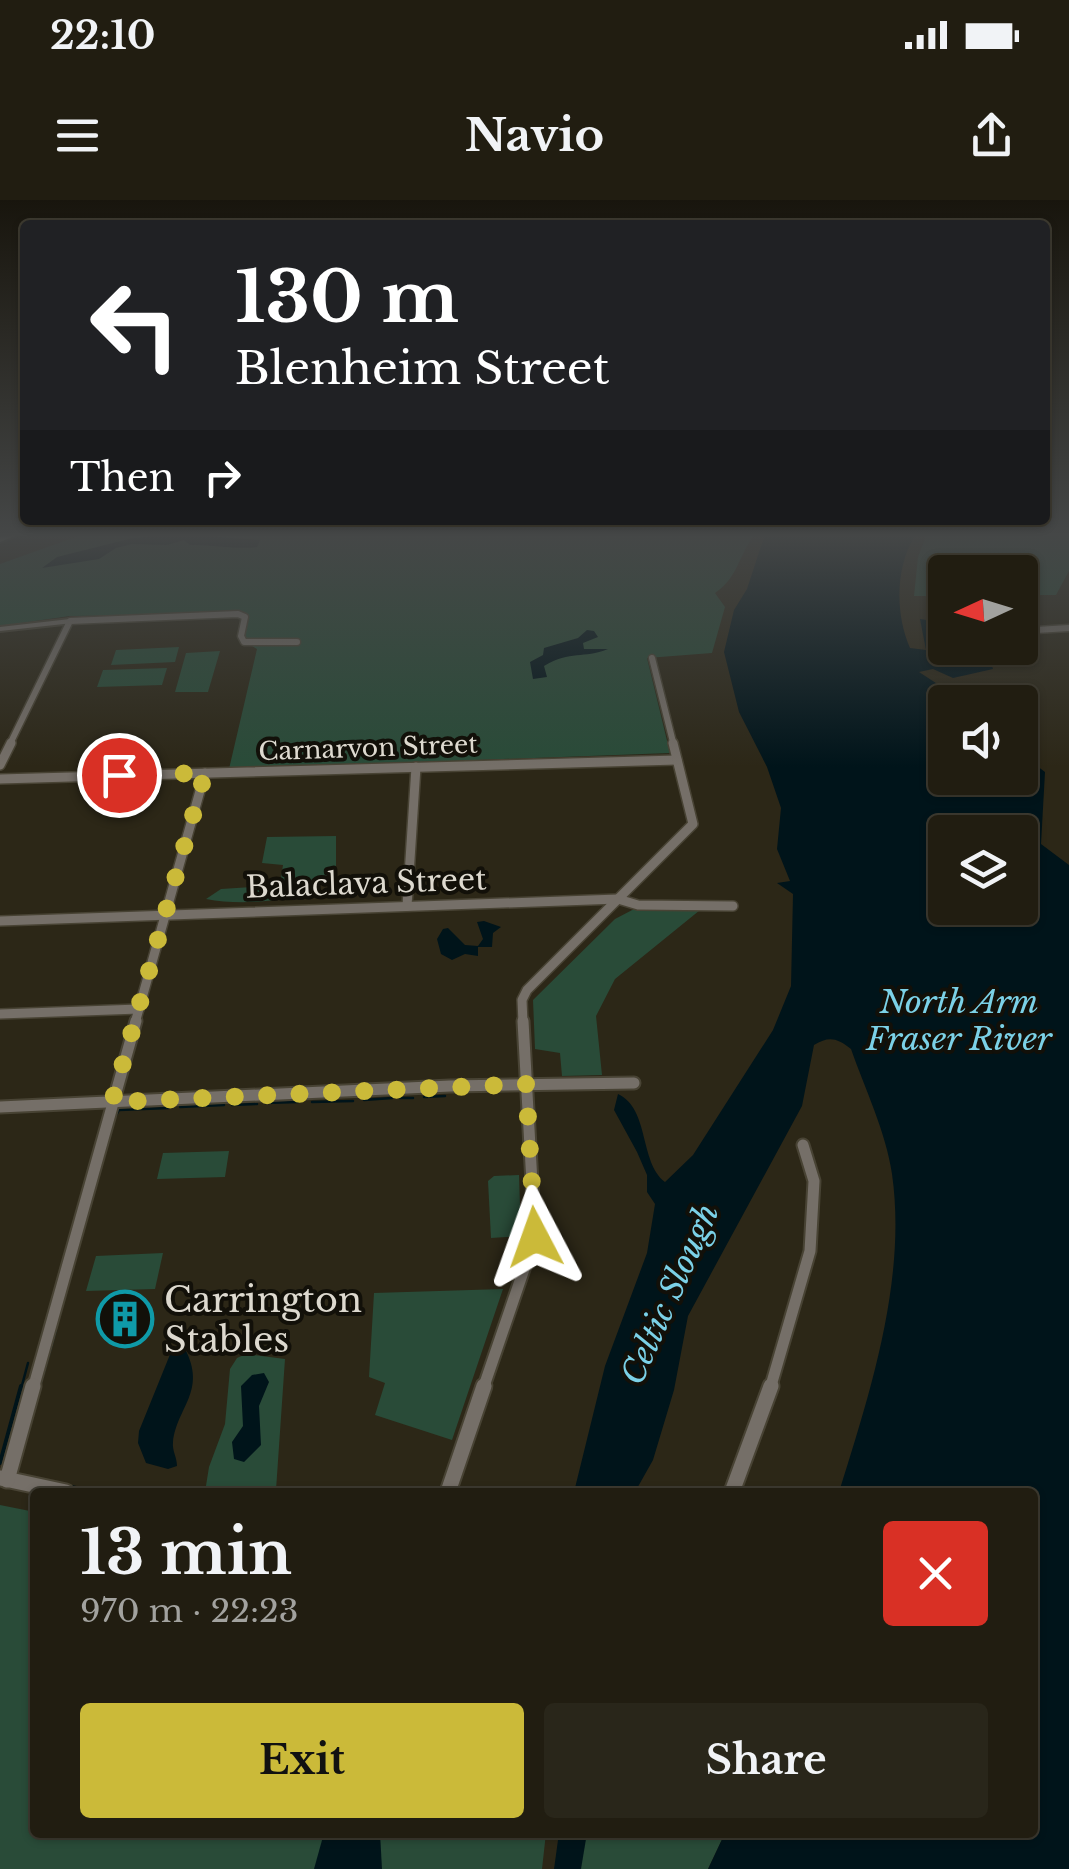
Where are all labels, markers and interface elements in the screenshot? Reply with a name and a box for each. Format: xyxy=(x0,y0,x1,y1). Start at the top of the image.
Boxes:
text: 22:10 xyxy=(50,12,156,59)
text: Navio xyxy=(465,107,604,163)
icon: menu xyxy=(50,108,105,163)
icon: share xyxy=(964,108,1019,163)
text: 130 m xyxy=(235,254,459,341)
icon: left xyxy=(70,260,200,390)
text: Blenheim Street xyxy=(235,340,610,396)
icon: right xyxy=(195,450,250,505)
text: Then xyxy=(70,454,175,501)
north arrow xyxy=(928,555,1038,665)
map controls xyxy=(928,555,1038,925)
button: sound xyxy=(928,685,1038,795)
street label: Carnarvon Street xyxy=(258,729,479,767)
pin xyxy=(77,733,162,818)
icon: arrive xyxy=(92,748,147,803)
button: layers xyxy=(928,815,1038,925)
street label: Balaclava Street xyxy=(245,860,488,906)
water label: North Arm Fraser River xyxy=(865,982,1053,1059)
position arrow xyxy=(483,1185,587,1289)
water label: Celtic Slough xyxy=(612,1197,728,1391)
place label: Carrington Stables xyxy=(164,1278,362,1361)
building icon: Carrington Stables xyxy=(95,1289,155,1349)
text: 13 min xyxy=(80,1516,292,1590)
button: close xyxy=(883,1521,988,1626)
text: 970 m · 22:23 xyxy=(80,1591,298,1631)
button: Exit xyxy=(80,1703,524,1818)
button: Share xyxy=(544,1703,988,1818)

